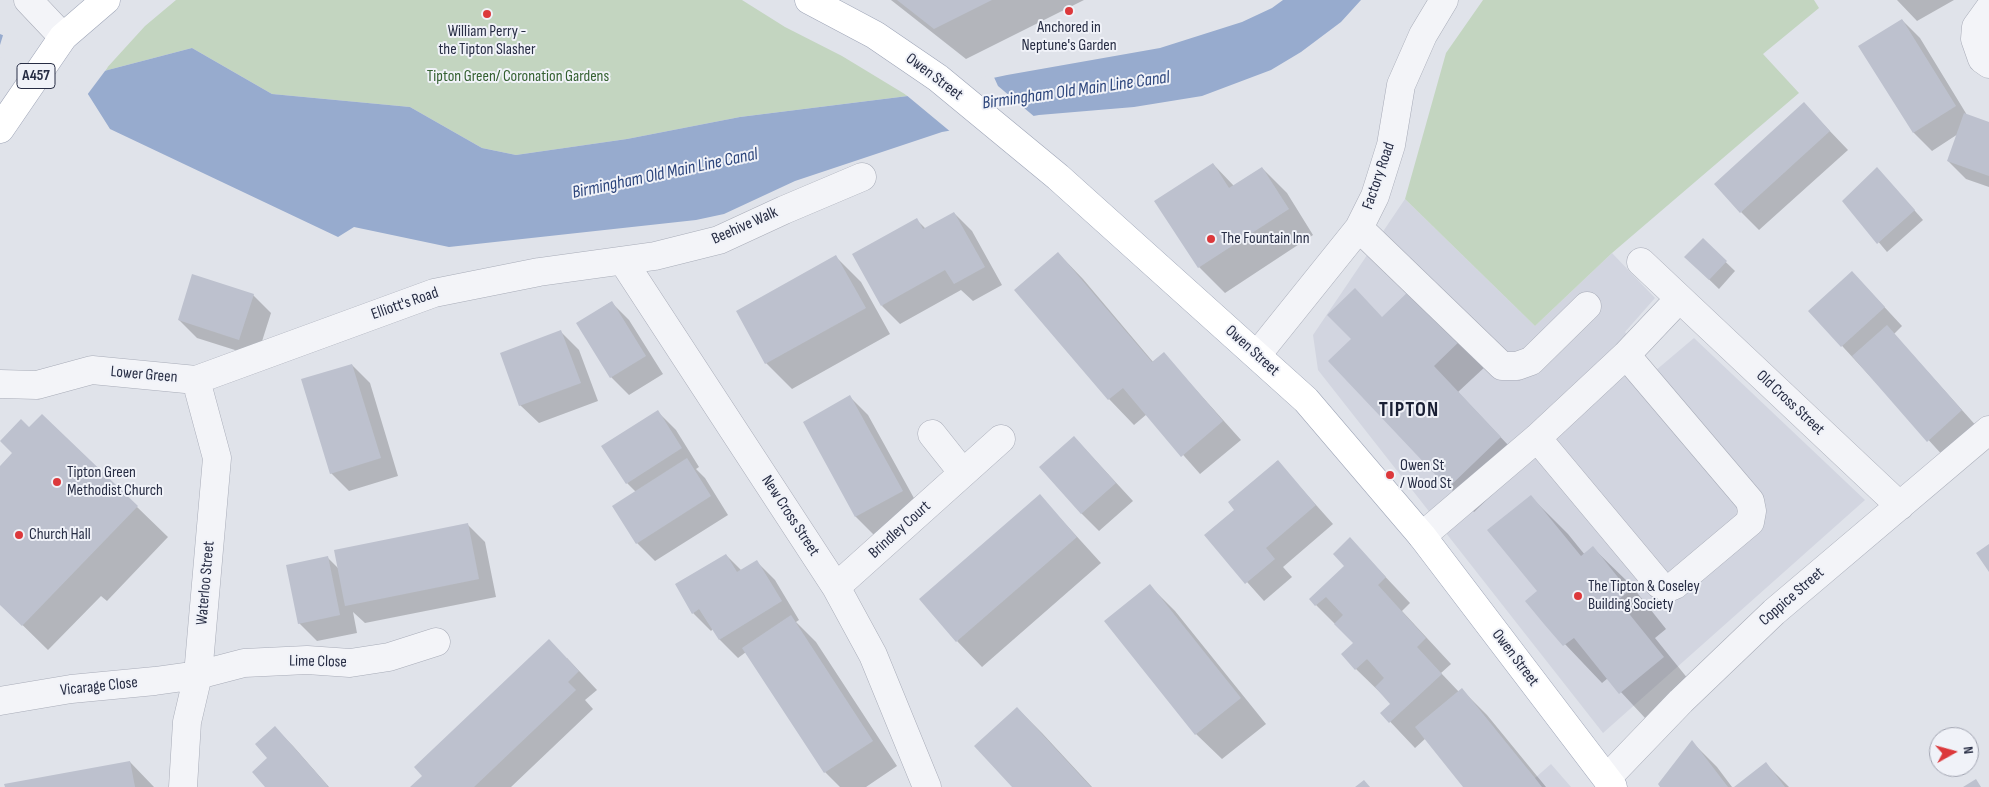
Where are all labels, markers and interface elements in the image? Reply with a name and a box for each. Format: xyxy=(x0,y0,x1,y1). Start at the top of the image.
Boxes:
marker: Anchored in Neptune's Garden xyxy=(1063,5,1075,17)
marker: William Perry - the Tipton Slasher xyxy=(481,8,493,20)
place label: Anchored in Neptune's Garden xyxy=(1021,18,1117,56)
place label: William Perry - the Tipton Slasher xyxy=(438,22,536,60)
street label: Owen Street xyxy=(902,49,966,105)
road number: A457 xyxy=(17,64,55,88)
park label: Tipton Green/ Coronation Gardens xyxy=(427,67,609,87)
water label: Birmingham Old Main Line Canal xyxy=(981,67,1171,115)
street label: Factory Road xyxy=(1359,140,1399,212)
water label: Birmingham Old Main Line Canal xyxy=(570,144,760,204)
street label: Beehive Walk xyxy=(709,203,781,249)
place label: The Fountain Inn xyxy=(1221,229,1310,249)
marker: The Fountain Inn xyxy=(1205,233,1217,245)
street label: Elliott's Road xyxy=(369,284,441,324)
street label: Owen Street xyxy=(1221,322,1283,380)
street label: Lower Green xyxy=(110,363,178,387)
street label: Old Cross Street xyxy=(1752,367,1828,439)
district label: TIPTON xyxy=(1378,398,1440,424)
place label: Owen St / Wood St xyxy=(1400,456,1452,494)
place label: Tipton Green Methodist Church xyxy=(67,463,163,501)
marker: Owen St / Wood St xyxy=(1384,469,1396,481)
street label: New Cross Street xyxy=(757,472,823,560)
marker: Tipton Green Methodist Church xyxy=(51,476,63,488)
street label: Brindley Court xyxy=(865,497,935,563)
place label: Church Hall xyxy=(29,525,91,545)
marker: Church Hall xyxy=(13,529,25,541)
street label: Waterloo Street xyxy=(193,540,219,626)
street label: Coppice Street xyxy=(1756,564,1828,630)
place label: The Tipton & Coseley Building Society xyxy=(1588,577,1700,615)
marker: The Tipton & Coseley Building Society xyxy=(1572,590,1584,602)
street label: Owen Street xyxy=(1487,626,1543,690)
street label: Lime Close xyxy=(289,652,347,672)
street label: Vicarage Close xyxy=(59,673,139,701)
north arrow xyxy=(1929,727,1979,777)
text: N xyxy=(1959,745,1977,755)

